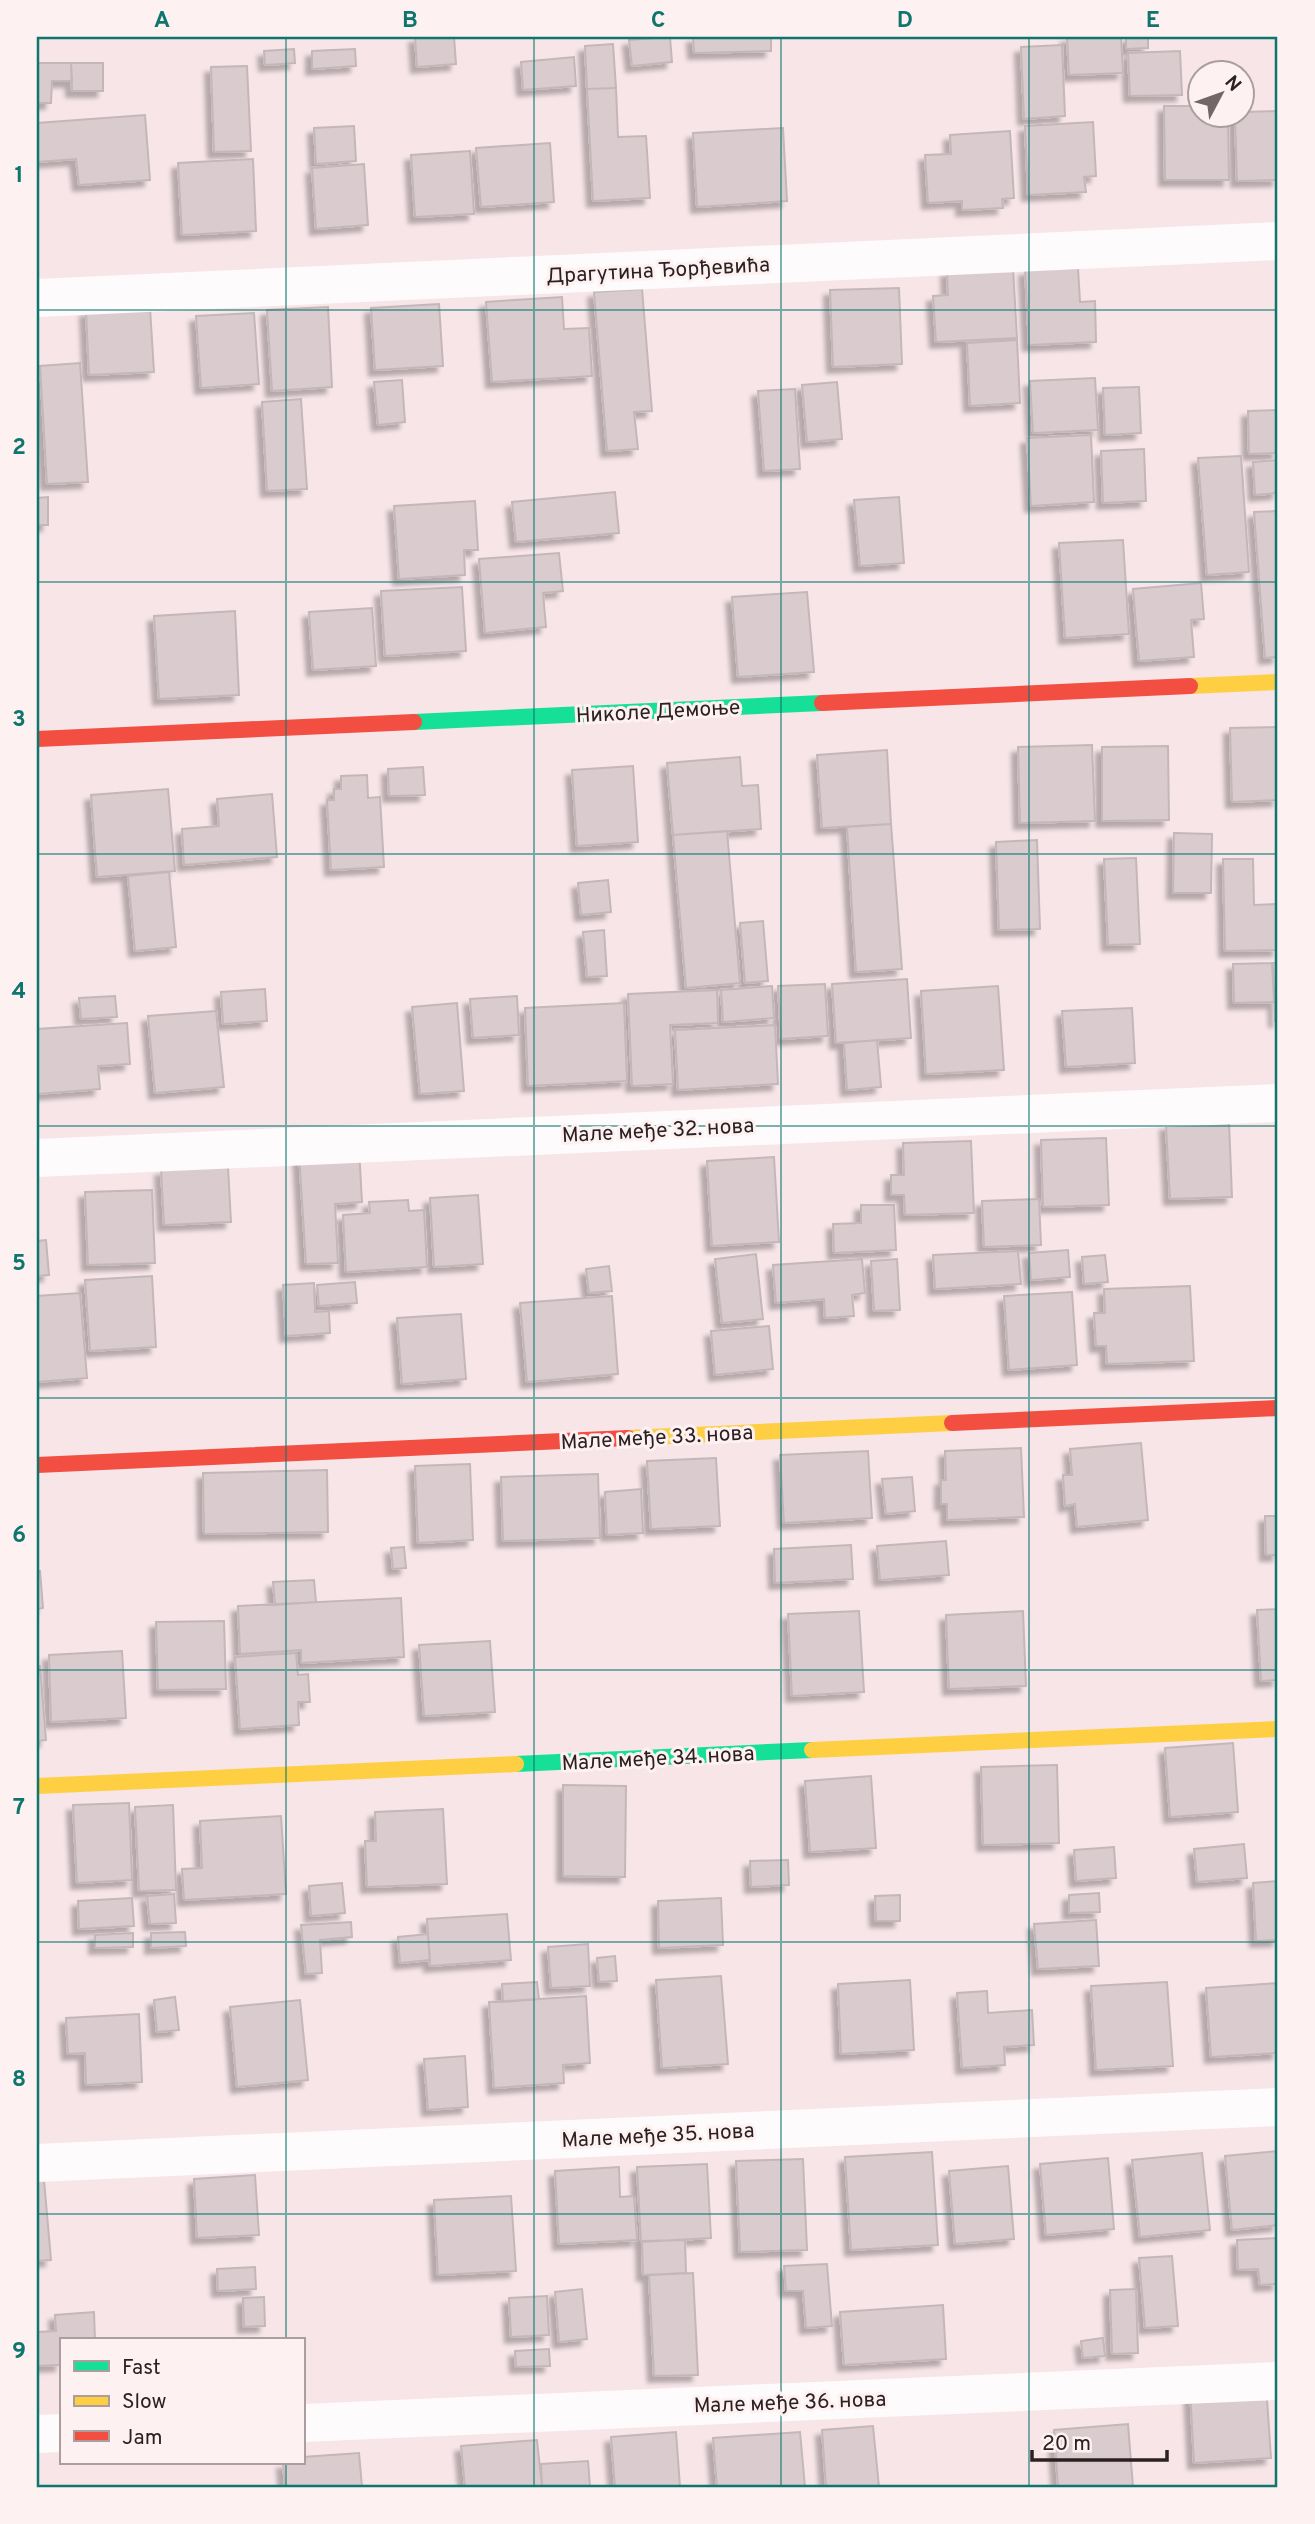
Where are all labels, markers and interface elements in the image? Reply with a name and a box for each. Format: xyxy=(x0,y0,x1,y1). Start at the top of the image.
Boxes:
text: A xyxy=(154,7,170,36)
text: B xyxy=(402,7,418,36)
text: C xyxy=(651,7,665,36)
text: D xyxy=(897,7,913,36)
text: E xyxy=(1146,7,1160,36)
north arrow xyxy=(1186,60,1256,130)
text: N xyxy=(1219,71,1246,97)
text: 1 xyxy=(14,162,24,191)
street label: Драгутина Ђорђевића xyxy=(545,252,771,291)
text: 2 xyxy=(12,434,26,463)
street label: Николе Демоње xyxy=(575,695,741,730)
text: 3 xyxy=(12,706,26,735)
text: 4 xyxy=(12,978,26,1007)
street label: Мале међе 32. нова xyxy=(561,1113,755,1150)
text: 5 xyxy=(12,1250,26,1279)
street label: Мале међе 33. нова xyxy=(560,1420,754,1457)
text: 6 xyxy=(12,1522,26,1551)
street label: Мале међе 34. нова xyxy=(561,1741,755,1778)
text: 7 xyxy=(13,1794,25,1823)
text: 8 xyxy=(12,2066,26,2095)
street label: Мале међе 35. нова xyxy=(561,2118,755,2155)
text: 9 xyxy=(12,2338,26,2367)
legend xyxy=(60,2338,304,2464)
text: Fast xyxy=(122,2355,161,2382)
street label: Мале међе 36. нова xyxy=(693,2387,887,2420)
text: Slow xyxy=(122,2389,167,2416)
scale bar xyxy=(1032,2419,1166,2463)
text: Jam xyxy=(122,2425,163,2452)
text: 20 m xyxy=(1042,2431,1091,2458)

